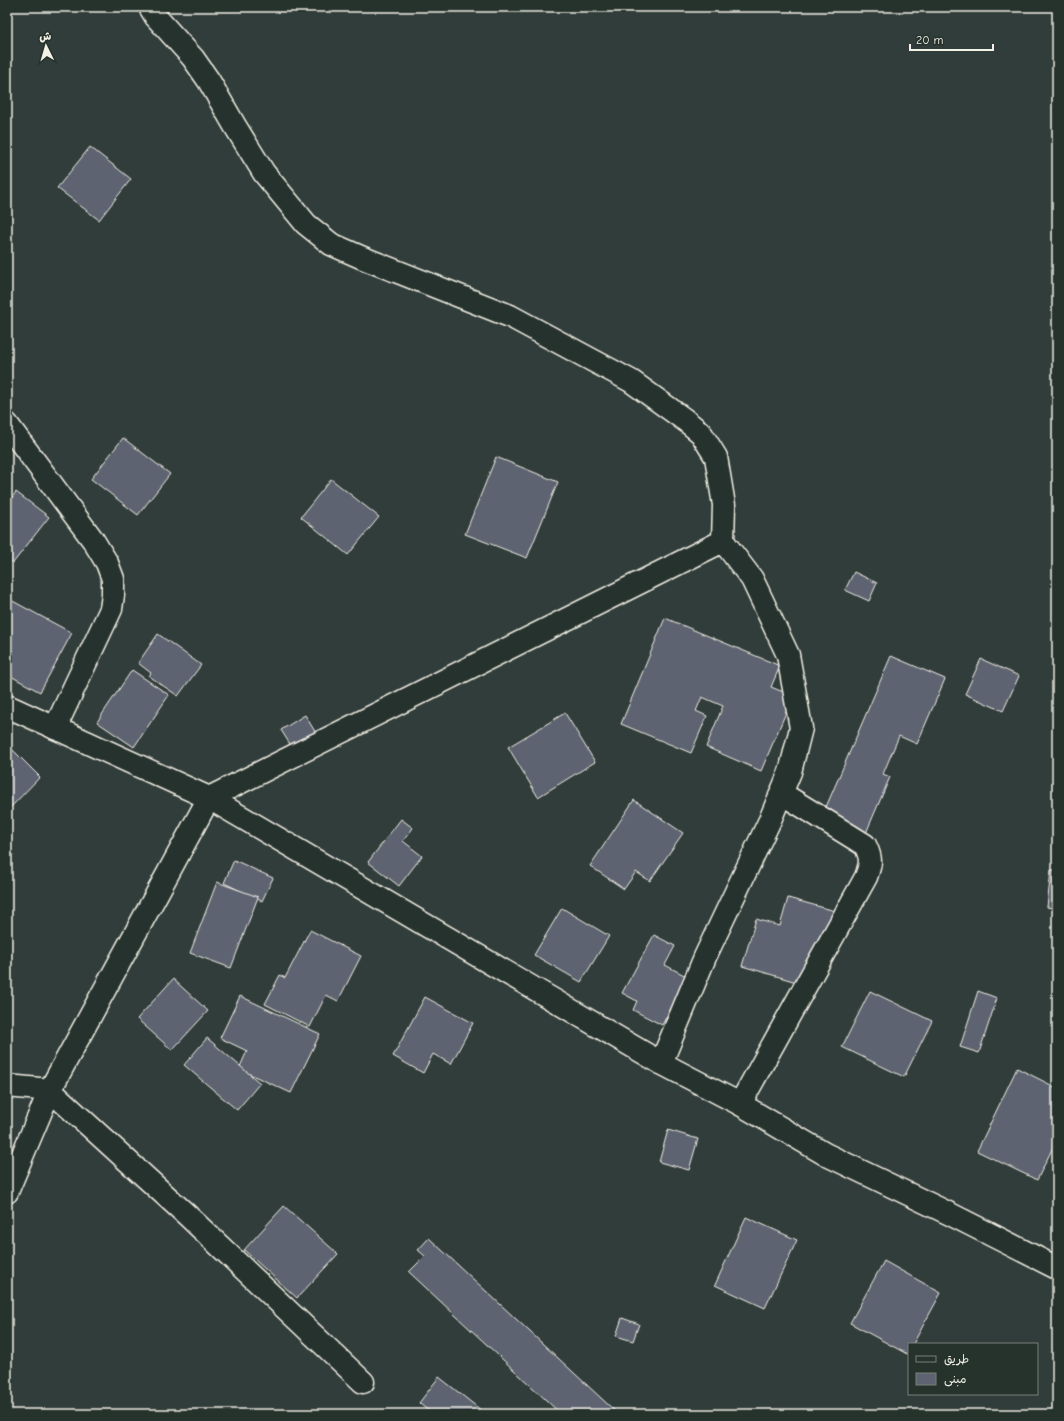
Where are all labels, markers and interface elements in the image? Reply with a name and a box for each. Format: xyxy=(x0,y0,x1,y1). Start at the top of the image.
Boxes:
north arrow xyxy=(26,26,66,66)
scale bar xyxy=(910,26,993,52)
text: ش xyxy=(39,30,52,44)
text: 20 m xyxy=(916,33,944,47)
legend xyxy=(908,1343,1038,1395)
text: طريق xyxy=(944,1352,969,1366)
text: مبنى xyxy=(944,1372,967,1387)

